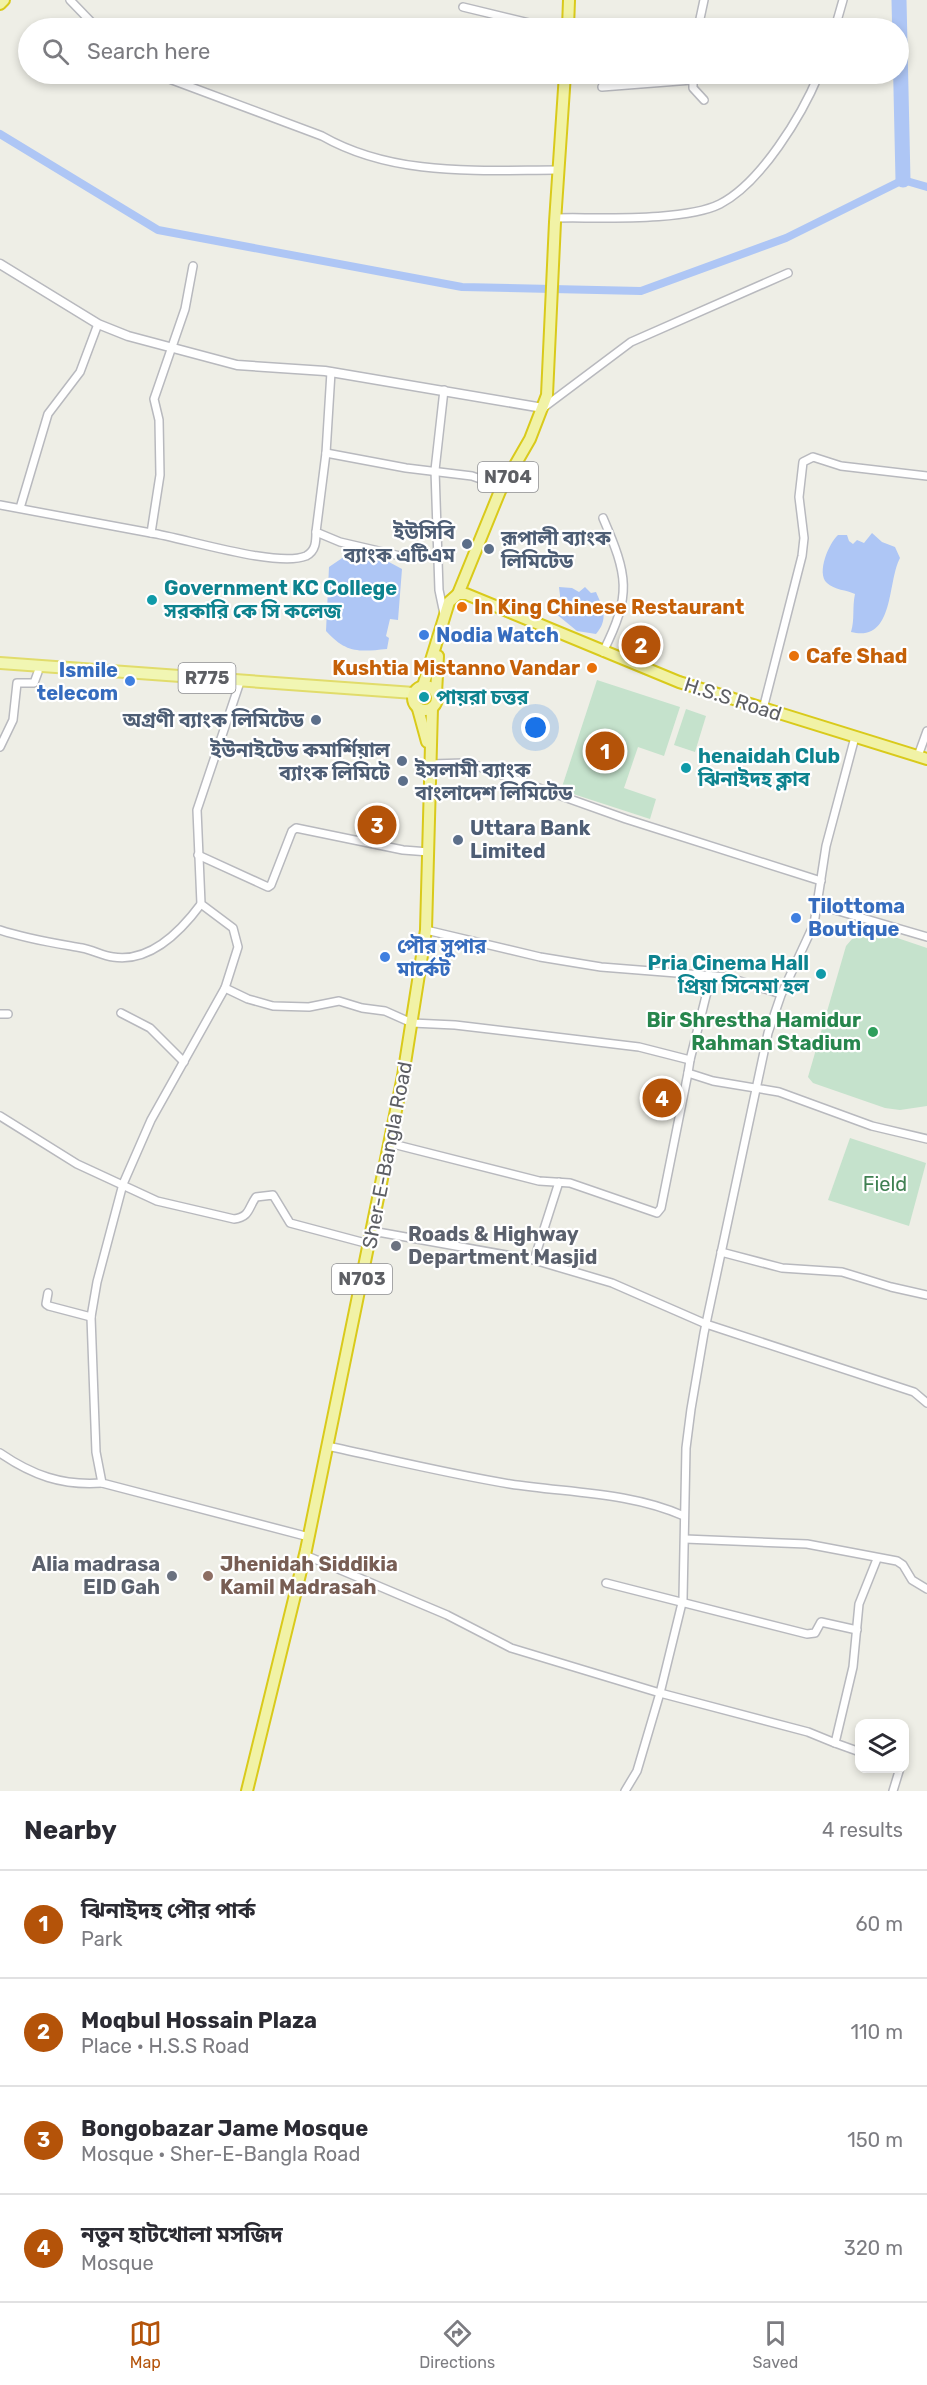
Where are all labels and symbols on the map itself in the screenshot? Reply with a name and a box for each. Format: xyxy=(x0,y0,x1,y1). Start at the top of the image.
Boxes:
road number: N704 xyxy=(478,462,538,492)
place label: ইউসিবি ব্যাংক এটিএম xyxy=(342,520,456,567)
place label: রূপালী ব্যাংক লিমিটেড xyxy=(500,526,612,573)
marker: ইউসিবি ব্যাংক এটিএম xyxy=(460,537,474,551)
marker: রূপালী ব্যাংক লিমিটেড xyxy=(482,542,496,556)
place label: Government KC College সরকারি কে সি কলেজ xyxy=(163,576,397,623)
marker: Government KC College সরকারি কে সি কলেজ xyxy=(145,593,159,607)
place label: In King Chinese Restaurant xyxy=(474,595,744,619)
marker: In King Chinese Restaurant xyxy=(455,600,469,614)
pin: 2 xyxy=(622,622,660,668)
place label: Nodia Watch xyxy=(436,623,559,647)
marker: Nodia Watch xyxy=(417,628,431,642)
place label: Cafe Shad xyxy=(806,644,907,668)
marker: Cafe Shad xyxy=(787,649,801,663)
place label: Kushtia Mistanno Vandar xyxy=(332,656,580,680)
place label: Ismile telecom xyxy=(37,658,118,705)
marker: Kushtia Mistanno Vandar xyxy=(585,661,599,675)
road number: R775 xyxy=(178,663,236,693)
street label: H.S.S Road xyxy=(681,672,785,726)
marker: Ismile telecom xyxy=(123,674,137,688)
place label: পায়রা চত্তর xyxy=(436,685,529,709)
marker: পায়রা চত্তর xyxy=(417,690,431,704)
place label: অগ্রণী ব্যাংক লিমিটেড xyxy=(122,708,305,732)
marker: অগ্রণী ব্যাংক লিমিটেড xyxy=(309,713,323,727)
your location xyxy=(521,713,550,742)
pin: 1 xyxy=(586,728,624,774)
place label: ইউনাইটেড কমার্শিয়াল ব্যাংক লিমিটে xyxy=(209,738,391,785)
place label: henaidah Club ঝিনাইদহ ক্লাব xyxy=(697,744,840,791)
marker: ইউনাইটেড কমার্শিয়াল ব্যাংক লিমিটে xyxy=(395,754,409,768)
place label: ইসলামী ব্যাংক বাংলাদেশ লিমিটেড xyxy=(414,758,573,805)
marker: henaidah Club ঝিনাইদহ ক্লাব xyxy=(679,761,693,775)
marker: ইসলামী ব্যাংক বাংলাদেশ লিমিটেড xyxy=(396,774,410,788)
pin: 3 xyxy=(358,802,397,848)
place label: Uttara Bank Limited xyxy=(470,816,591,863)
marker: Uttara Bank Limited xyxy=(451,833,465,847)
place label: Tilottoma Boutique xyxy=(808,894,905,941)
marker: Tilottoma Boutique xyxy=(789,911,803,925)
place label: পৌর সুপার মার্কেট xyxy=(396,934,487,981)
marker: পৌর সুপার মার্কেট xyxy=(378,950,392,964)
place label: Pria Cinema Hall প্রিয়া সিনেমা হল xyxy=(648,951,810,998)
marker: Pria Cinema Hall প্রিয়া সিনেমা হল xyxy=(814,967,828,981)
place label: Bir Shrestha Hamidur Rahman Stadium xyxy=(646,1008,861,1055)
marker: Bir Shrestha Hamidur Rahman Stadium xyxy=(866,1025,880,1039)
street label: Sher-E-Bangla Road xyxy=(357,1059,417,1251)
pin: 4 xyxy=(642,1076,682,1120)
park label: Field xyxy=(863,1172,907,1196)
place label: Roads & Highway Department Masjid xyxy=(408,1222,597,1269)
marker: Roads & Highway Department Masjid xyxy=(389,1239,403,1253)
road number: N703 xyxy=(332,1264,392,1294)
place label: Alia madrasa EID Gah xyxy=(32,1552,160,1599)
place label: Jhenidah Siddikia Kamil Madrasah xyxy=(220,1552,398,1599)
marker: Alia madrasa EID Gah xyxy=(165,1569,179,1583)
marker: Jhenidah Siddikia Kamil Madrasah xyxy=(201,1569,215,1583)

